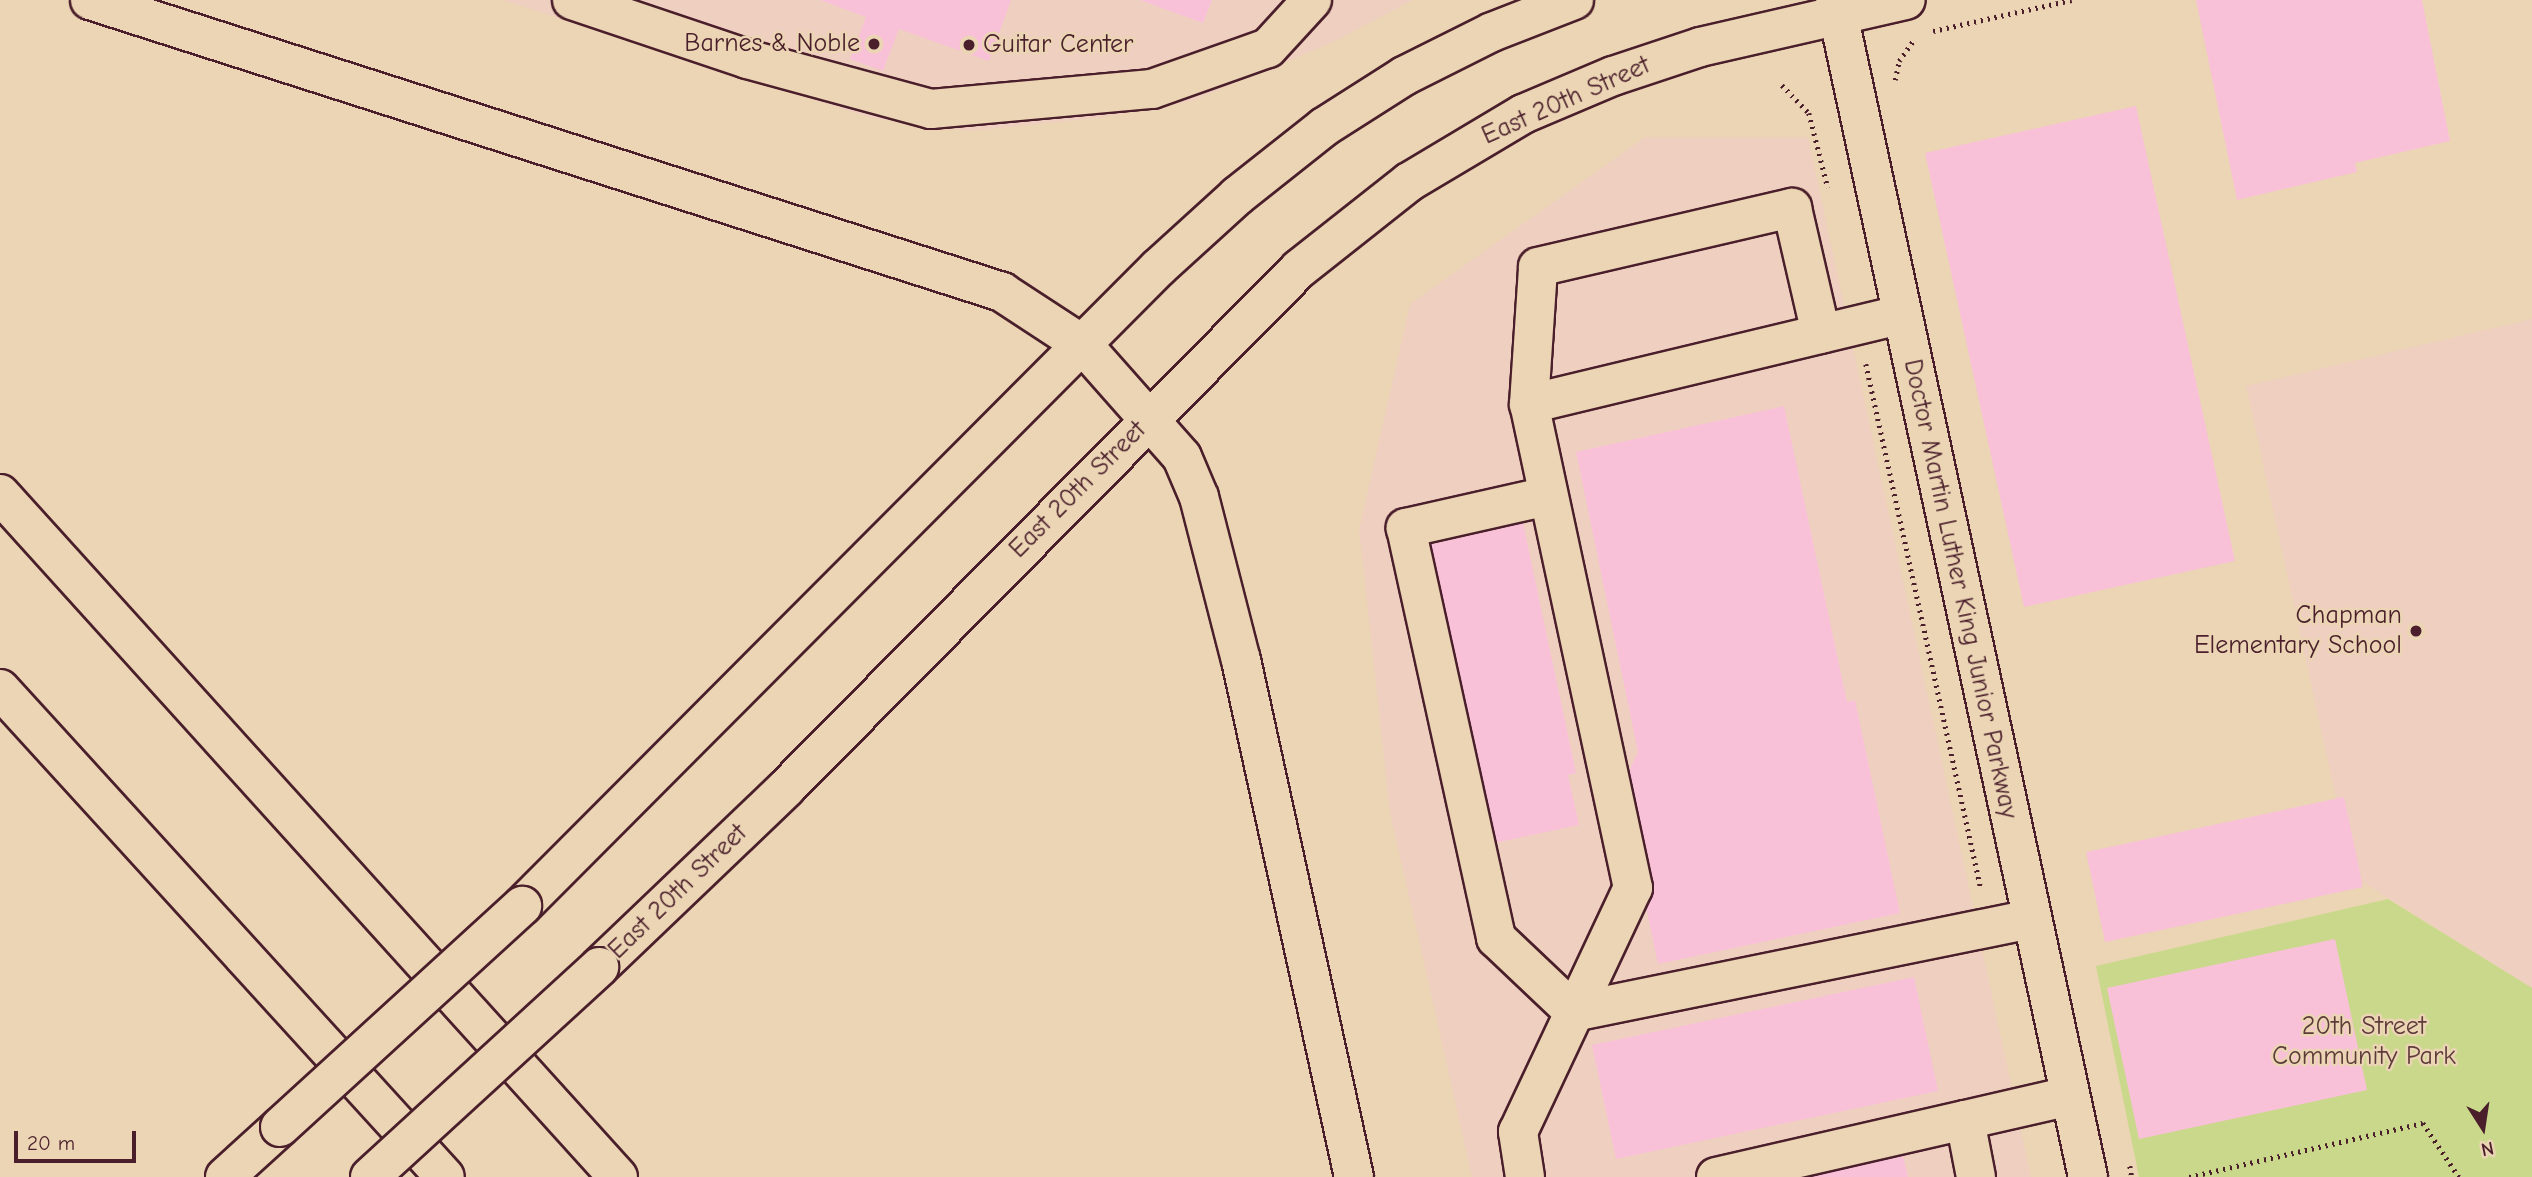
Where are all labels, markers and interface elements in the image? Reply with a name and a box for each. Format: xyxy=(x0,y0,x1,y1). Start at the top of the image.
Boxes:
place label: Barnes & Noble xyxy=(684,28,860,60)
place label: Guitar Center xyxy=(983,29,1133,61)
marker: Barnes & Noble xyxy=(866,36,882,52)
marker: Guitar Center xyxy=(961,37,977,53)
street label: East 20th Street xyxy=(1477,50,1655,152)
street label: Doctor Martin Luther King Junior Parkway xyxy=(1896,356,2024,822)
street label: East 20th Street xyxy=(1003,415,1153,565)
place label: Chapman Elementary School xyxy=(2194,600,2402,662)
marker: Chapman Elementary School xyxy=(2408,623,2424,639)
street label: East 20th Street xyxy=(602,818,754,966)
park label: 20th Street Community Park xyxy=(2272,1011,2456,1072)
north arrow xyxy=(2448,1093,2518,1163)
scale bar xyxy=(18,1118,140,1162)
text: 20 m xyxy=(27,1131,75,1155)
text: N xyxy=(2479,1136,2496,1161)

